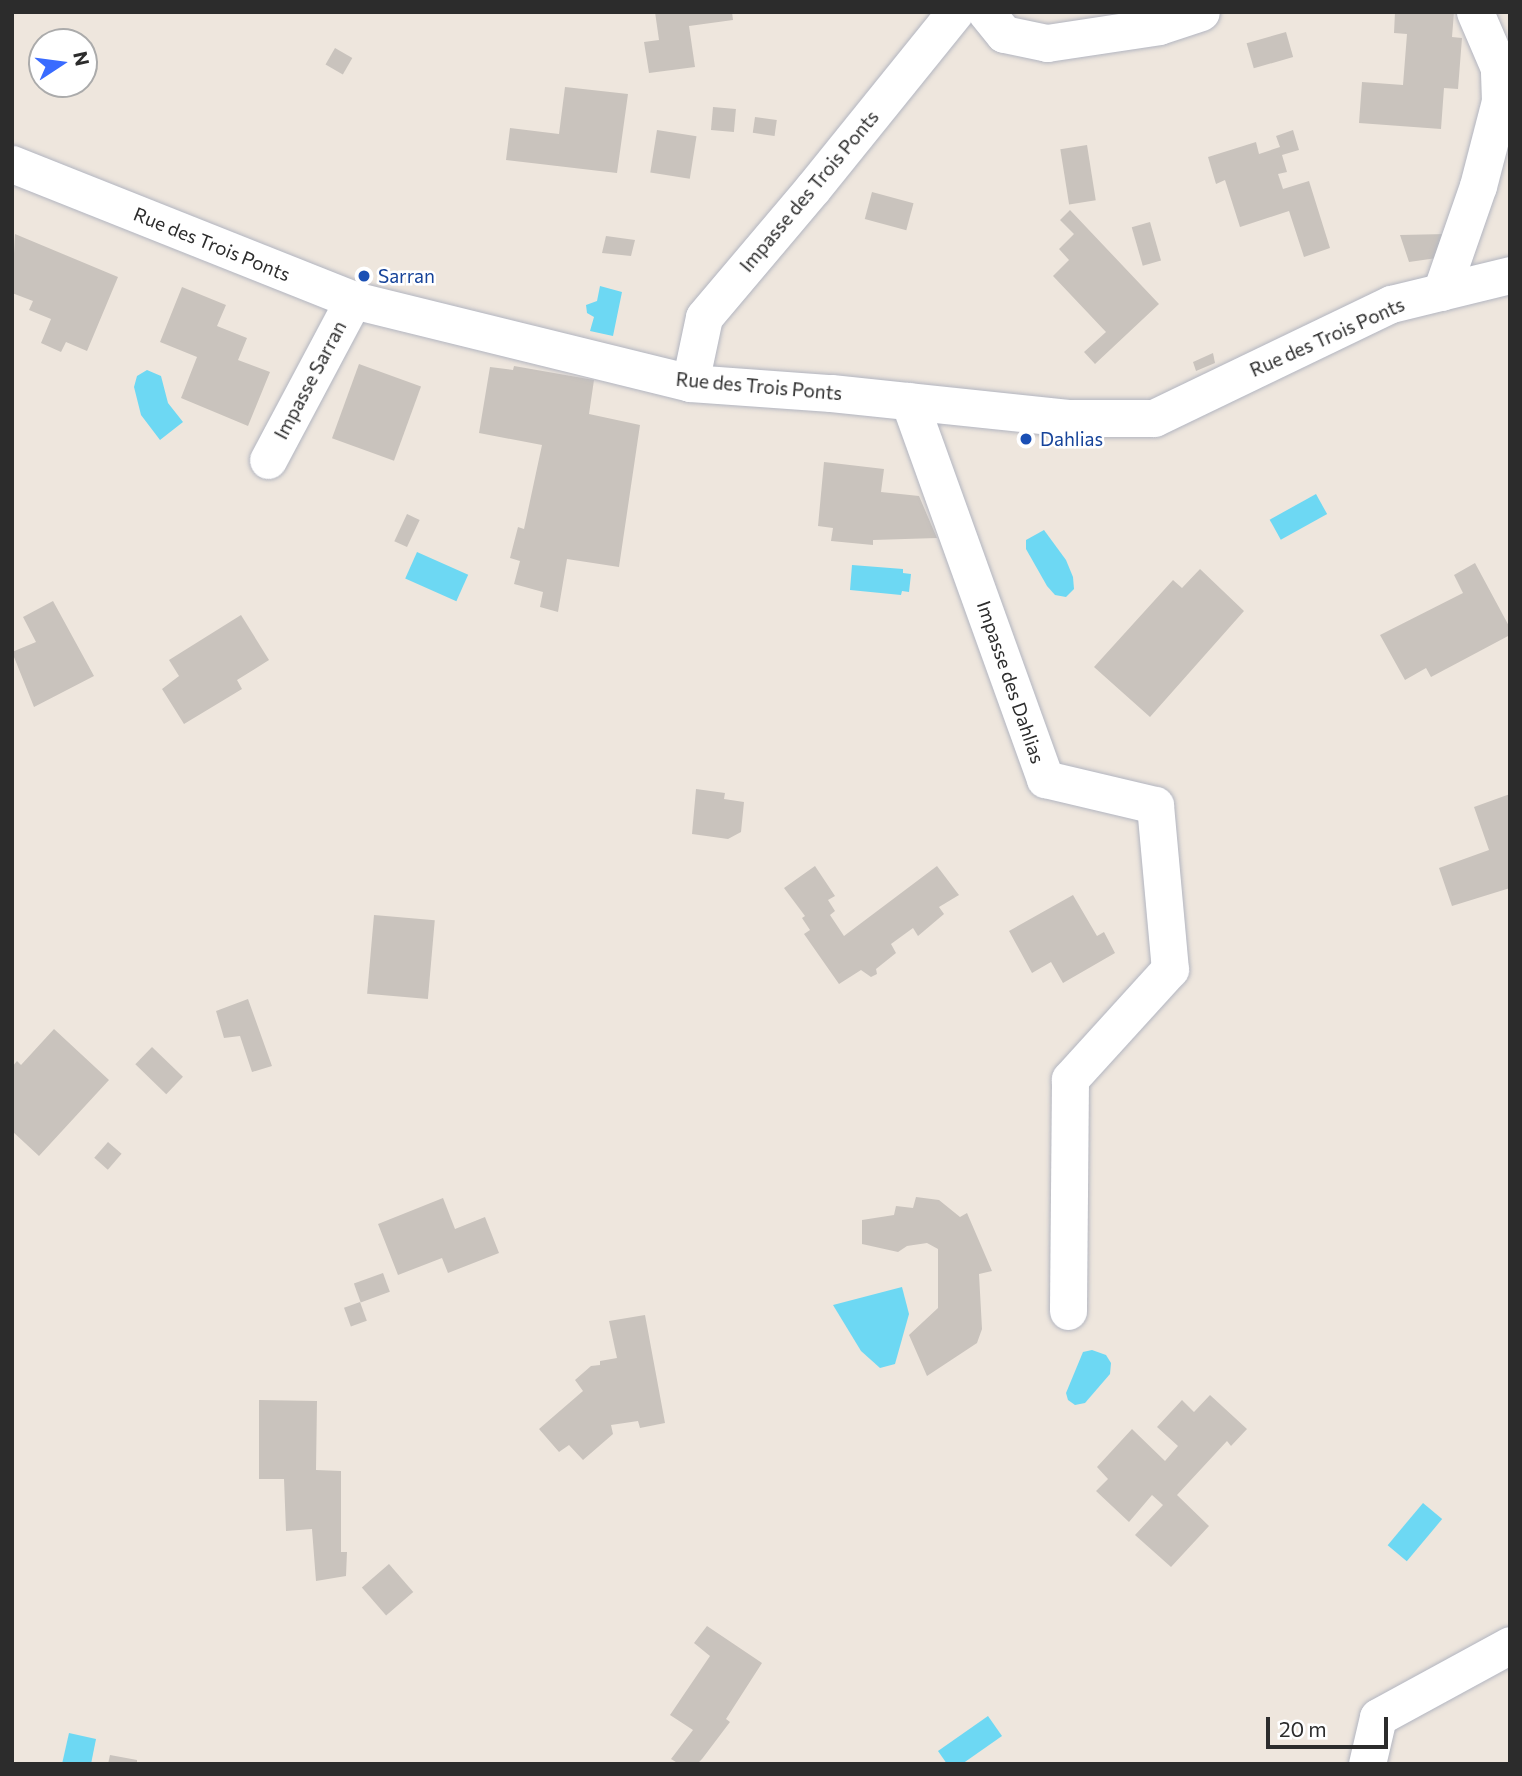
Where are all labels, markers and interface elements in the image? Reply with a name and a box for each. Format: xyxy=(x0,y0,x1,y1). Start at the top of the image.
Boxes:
north arrow xyxy=(28,28,98,98)
text: N xyxy=(69,49,95,68)
street label: Impasse des Trois Ponts xyxy=(735,106,883,276)
street label: Rue des Trois Ponts xyxy=(130,202,294,286)
place label: Sarran xyxy=(378,265,435,287)
marker: Sarran xyxy=(356,268,372,284)
street label: Rue des Trois Ponts xyxy=(1246,293,1408,381)
street label: Impasse Sarran xyxy=(269,317,351,443)
street label: Rue des Trois Ponts xyxy=(675,367,843,405)
place label: Dahlias xyxy=(1040,428,1103,450)
marker: Dahlias xyxy=(1018,431,1034,447)
street label: Impasse des Dahlias xyxy=(972,598,1050,766)
scale bar xyxy=(1270,1702,1392,1746)
text: 20 m xyxy=(1279,1716,1327,1741)

